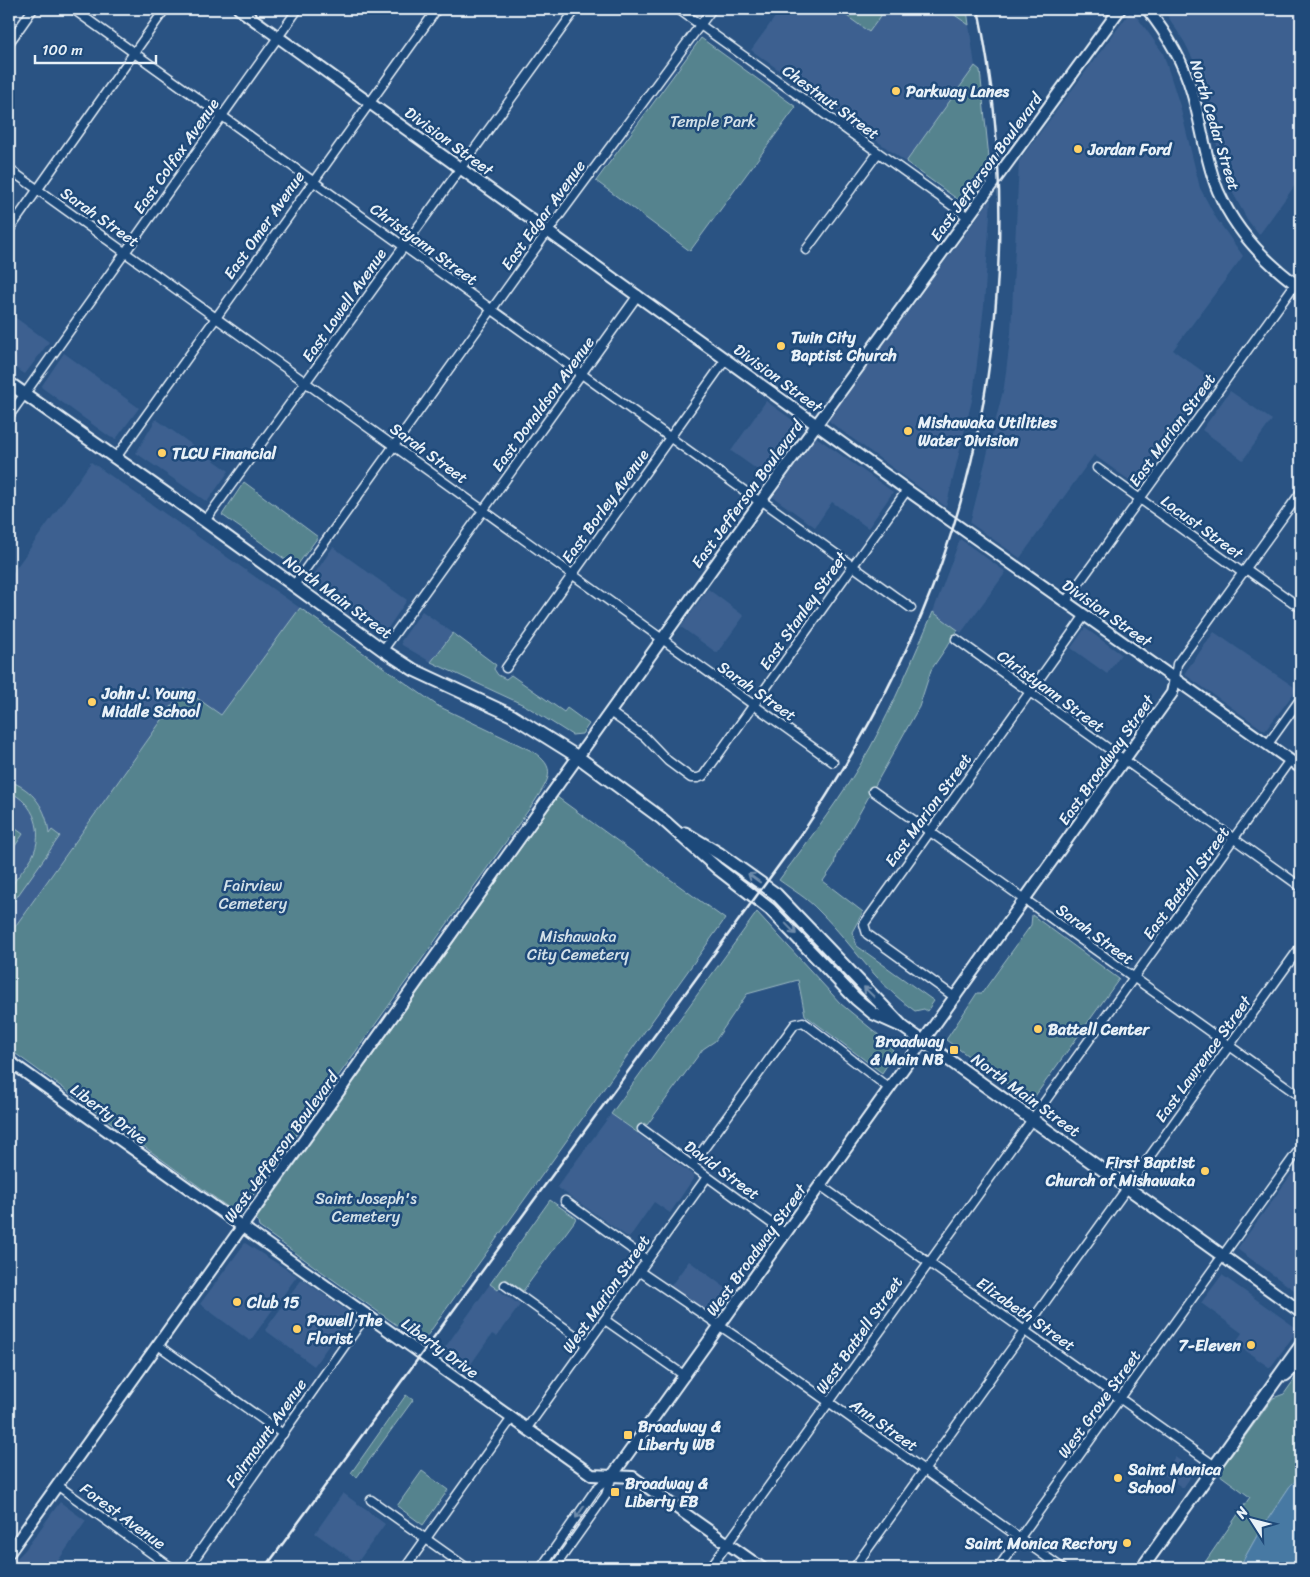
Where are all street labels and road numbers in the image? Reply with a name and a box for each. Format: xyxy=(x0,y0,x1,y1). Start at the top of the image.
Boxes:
street label: North Cedar Street xyxy=(1181,56,1249,194)
street label: Chestnut Street xyxy=(776,57,886,147)
street label: East Jefferson Boulevard xyxy=(922,85,1051,247)
street label: East Colfax Avenue xyxy=(125,91,227,220)
street label: Division Street xyxy=(398,99,500,184)
street label: East Edgar Avenue xyxy=(493,153,593,277)
street label: East Omer Avenue xyxy=(215,164,313,286)
street label: Sarah Street xyxy=(54,179,146,255)
street label: Christyann Street xyxy=(364,195,484,293)
street label: East Lowell Avenue xyxy=(294,242,394,368)
street label: East Donaldson Avenue xyxy=(484,330,602,478)
street label: Division Street xyxy=(727,336,829,421)
street label: East Marion Street xyxy=(1121,367,1223,493)
street label: East Jefferson Boulevard xyxy=(683,412,812,574)
street label: Sarah Street xyxy=(384,414,474,492)
street label: East Borley Avenue xyxy=(553,442,657,570)
street label: Locust Street xyxy=(1154,487,1250,567)
street label: East Stanley Street xyxy=(751,545,855,677)
street label: North Main Street xyxy=(277,547,399,647)
street label: Division Street xyxy=(1056,571,1159,655)
street label: Christyann Street xyxy=(991,642,1111,740)
street label: Sarah Street xyxy=(711,653,803,729)
street label: East Broadway Street xyxy=(1050,688,1162,831)
street label: East Marion Street xyxy=(877,747,979,873)
street label: East Battell Street xyxy=(1135,820,1237,946)
street label: Sarah Street xyxy=(1050,895,1140,973)
street label: East Lawrence Street xyxy=(1147,989,1259,1129)
street label: North Main Street xyxy=(965,1045,1087,1145)
street label: West Jefferson Boulevard xyxy=(216,1064,347,1229)
street label: Liberty Drive xyxy=(64,1076,154,1152)
street label: David Street xyxy=(678,1132,766,1208)
street label: West Broadway Street xyxy=(698,1177,814,1322)
street label: West Marion Street xyxy=(554,1229,658,1359)
street label: Elizabeth Street xyxy=(970,1269,1082,1359)
street label: West Battell Street xyxy=(807,1270,911,1400)
street label: Liberty Drive xyxy=(395,1310,485,1386)
street label: West Grove Street xyxy=(1049,1343,1149,1465)
street label: Fairmount Avenue xyxy=(217,1372,315,1494)
street label: Ann Street xyxy=(843,1390,924,1459)
street label: Forest Avenue xyxy=(74,1475,172,1557)

